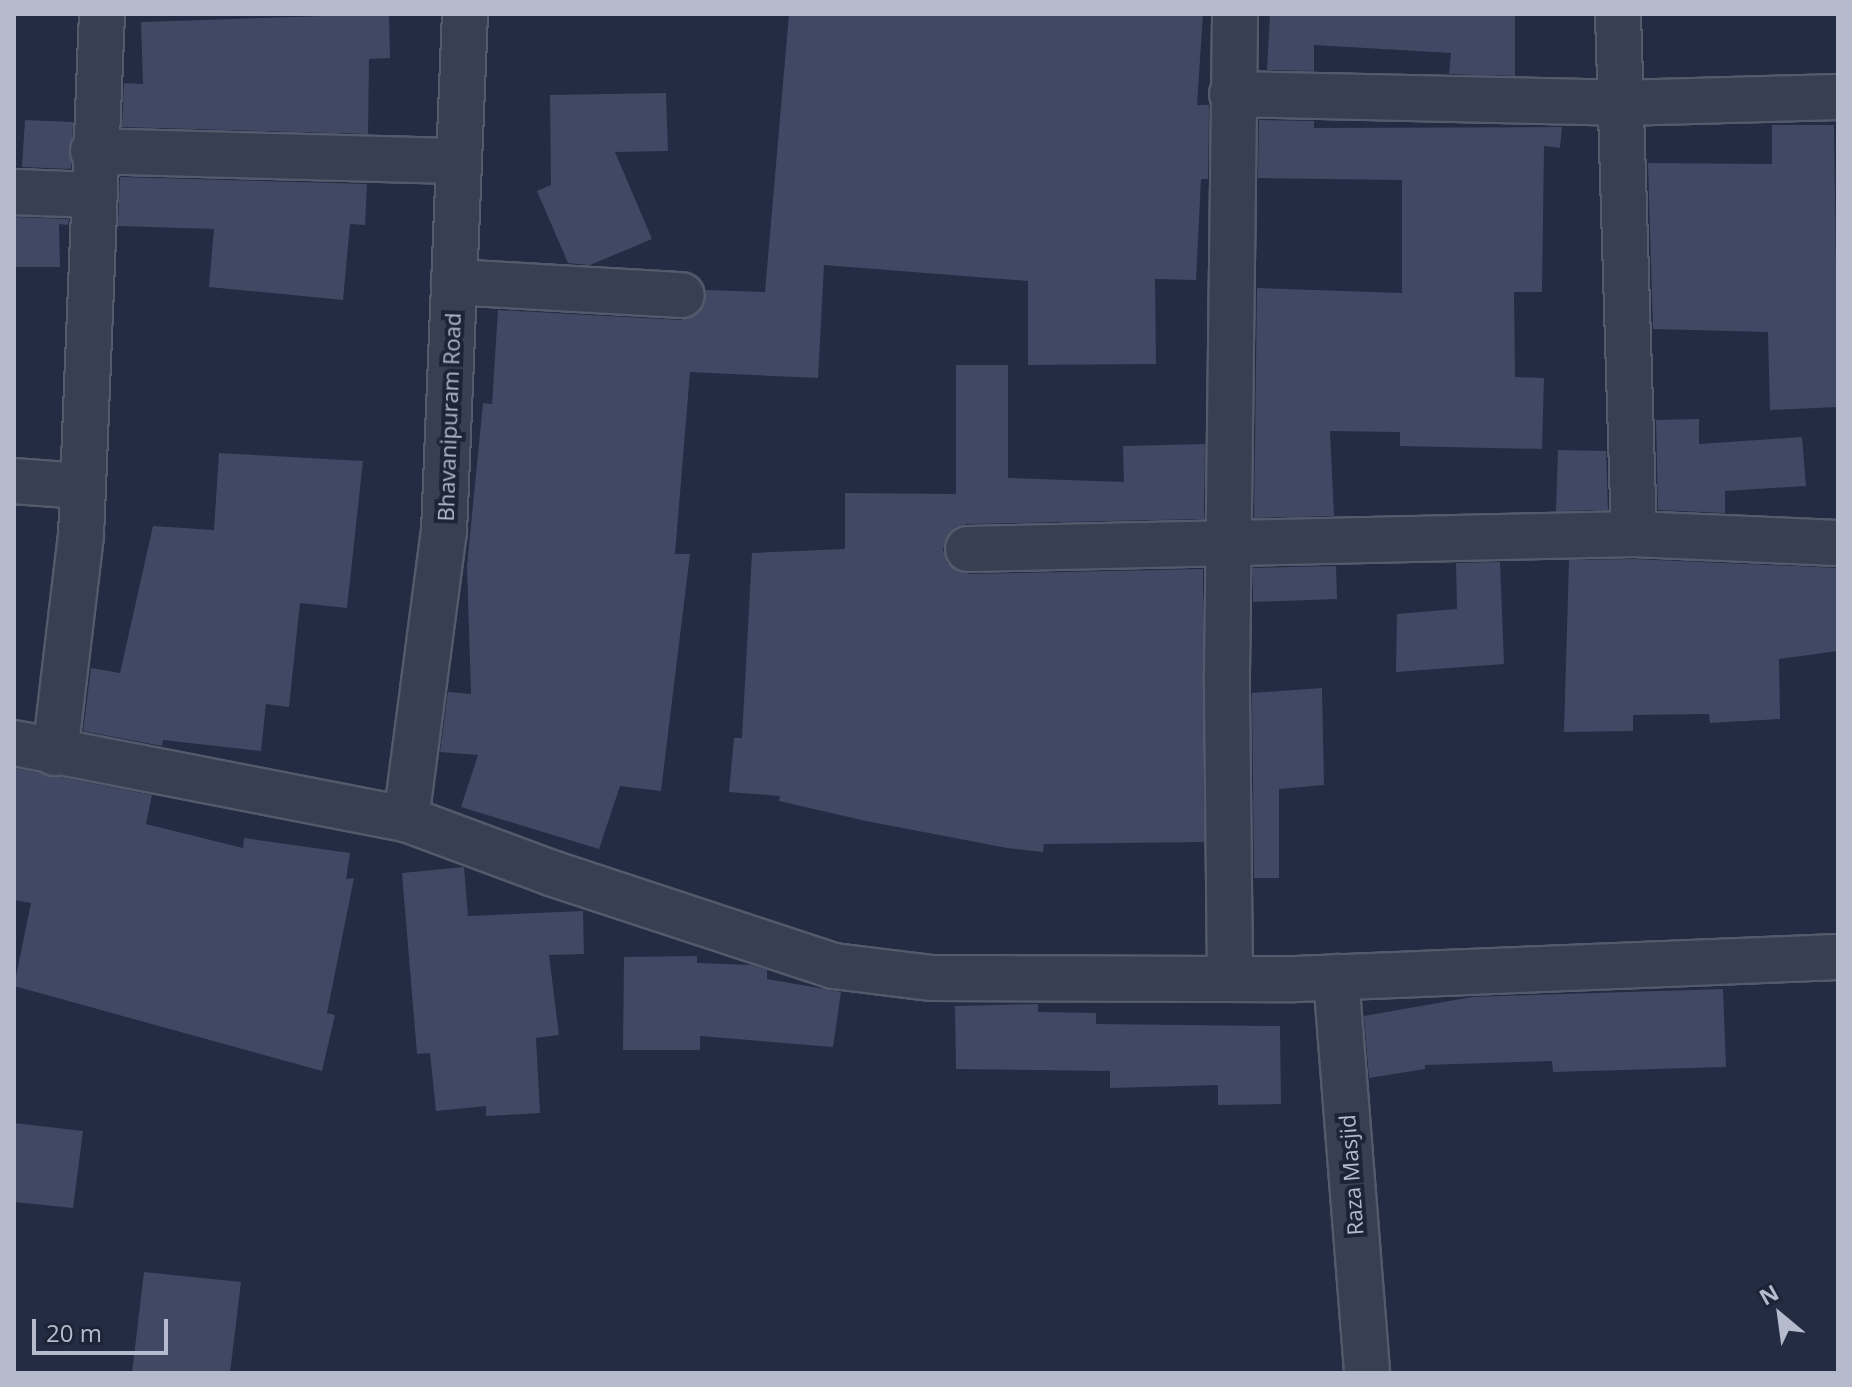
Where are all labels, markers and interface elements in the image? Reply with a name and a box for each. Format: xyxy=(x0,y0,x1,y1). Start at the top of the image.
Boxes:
street label: Bhavanipuram Road xyxy=(432,312,466,522)
street label: Raza Masjid xyxy=(1334,1114,1368,1236)
north arrow xyxy=(1740,1275,1820,1355)
text: N xyxy=(1753,1277,1783,1311)
scale bar xyxy=(36,1303,172,1353)
text: 20 m xyxy=(46,1316,102,1349)

